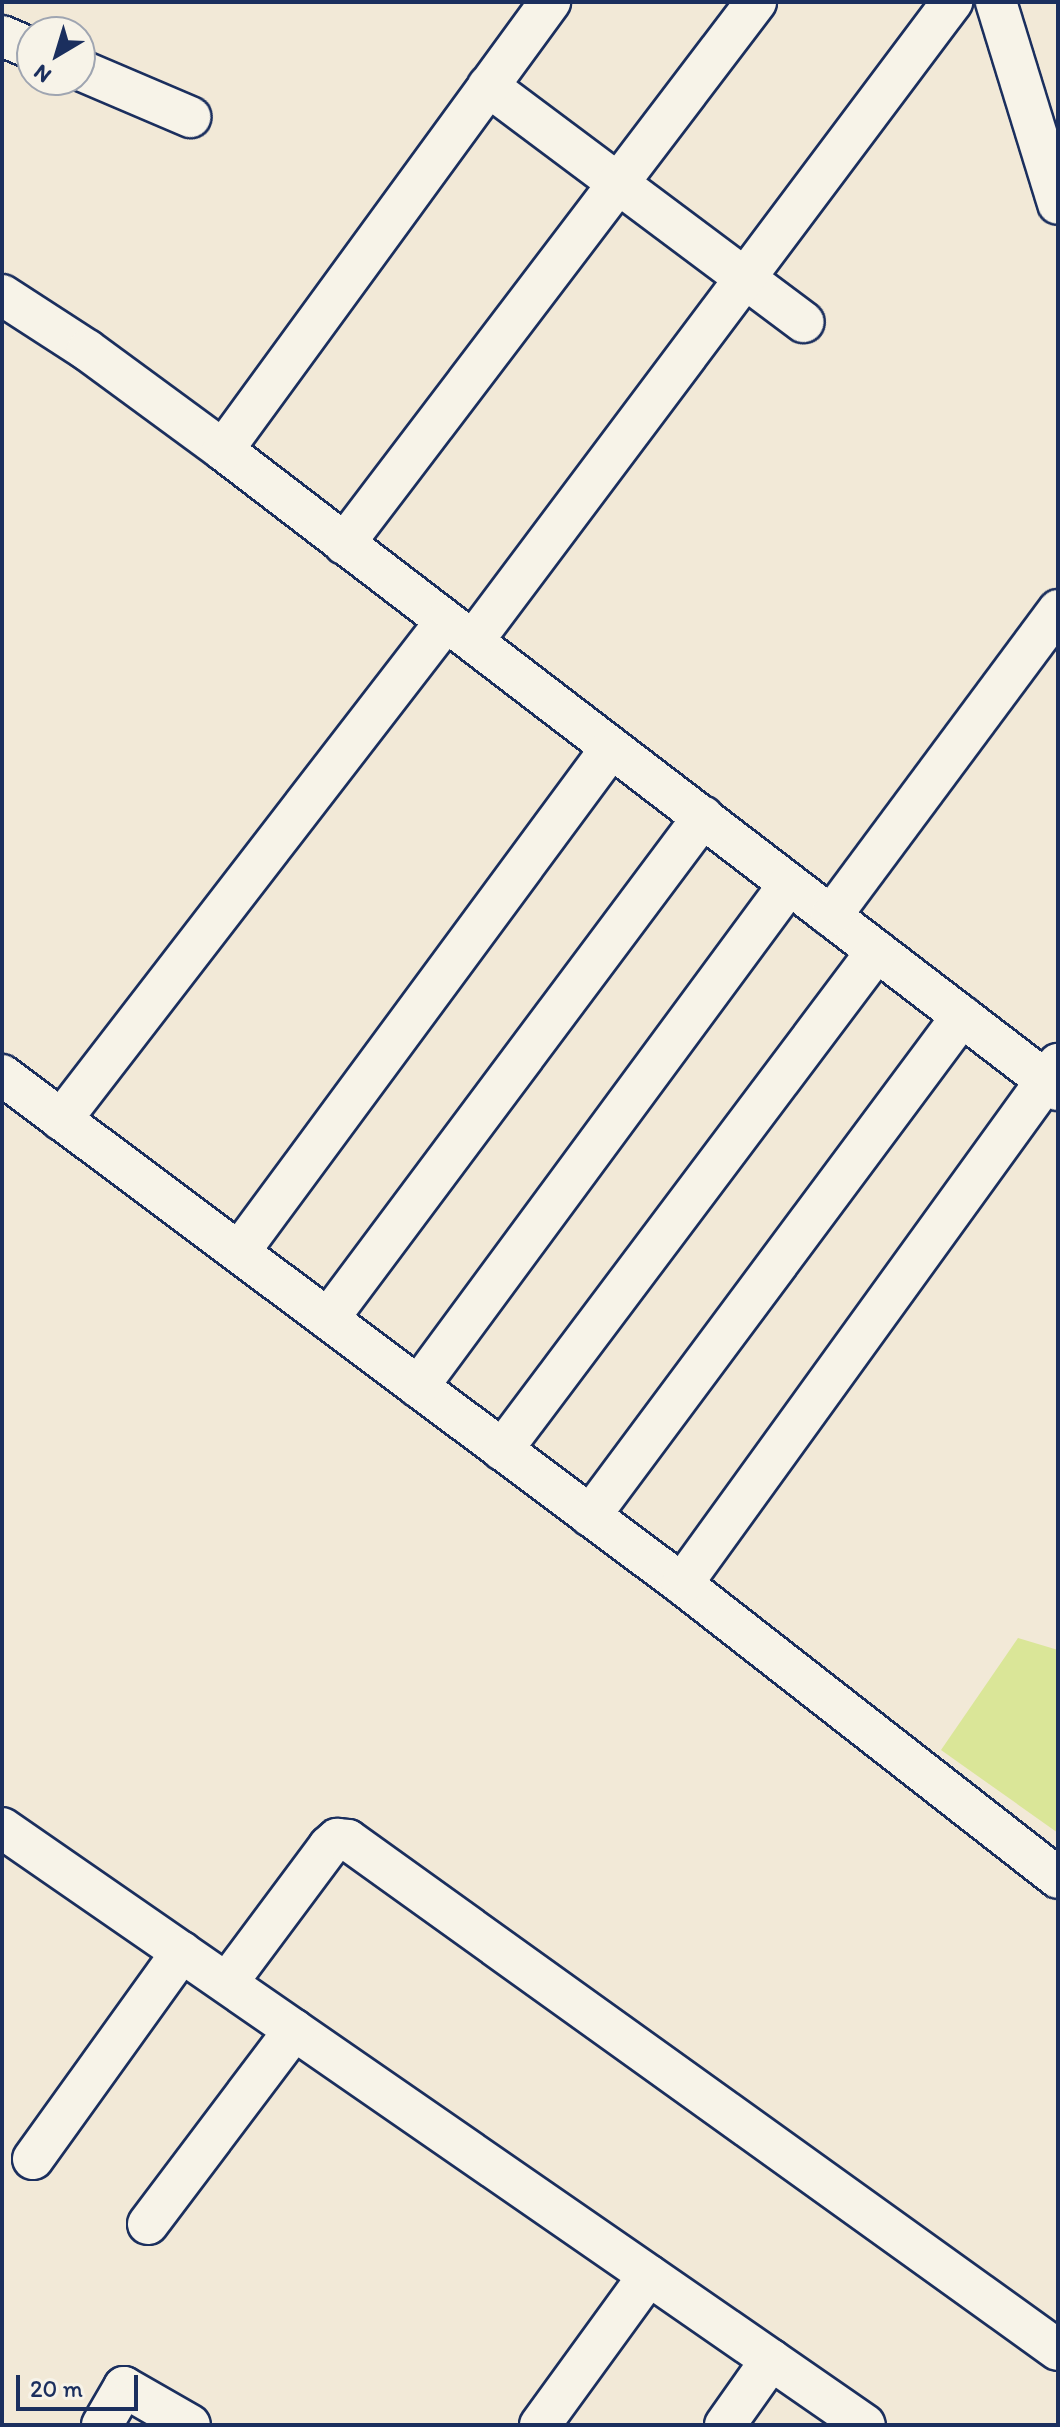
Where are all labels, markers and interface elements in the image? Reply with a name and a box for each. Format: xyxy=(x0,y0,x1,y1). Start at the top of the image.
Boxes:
north arrow xyxy=(16,16,96,96)
text: N xyxy=(28,59,56,89)
scale bar xyxy=(20,2359,142,2409)
text: 20 m xyxy=(30,2374,83,2403)

